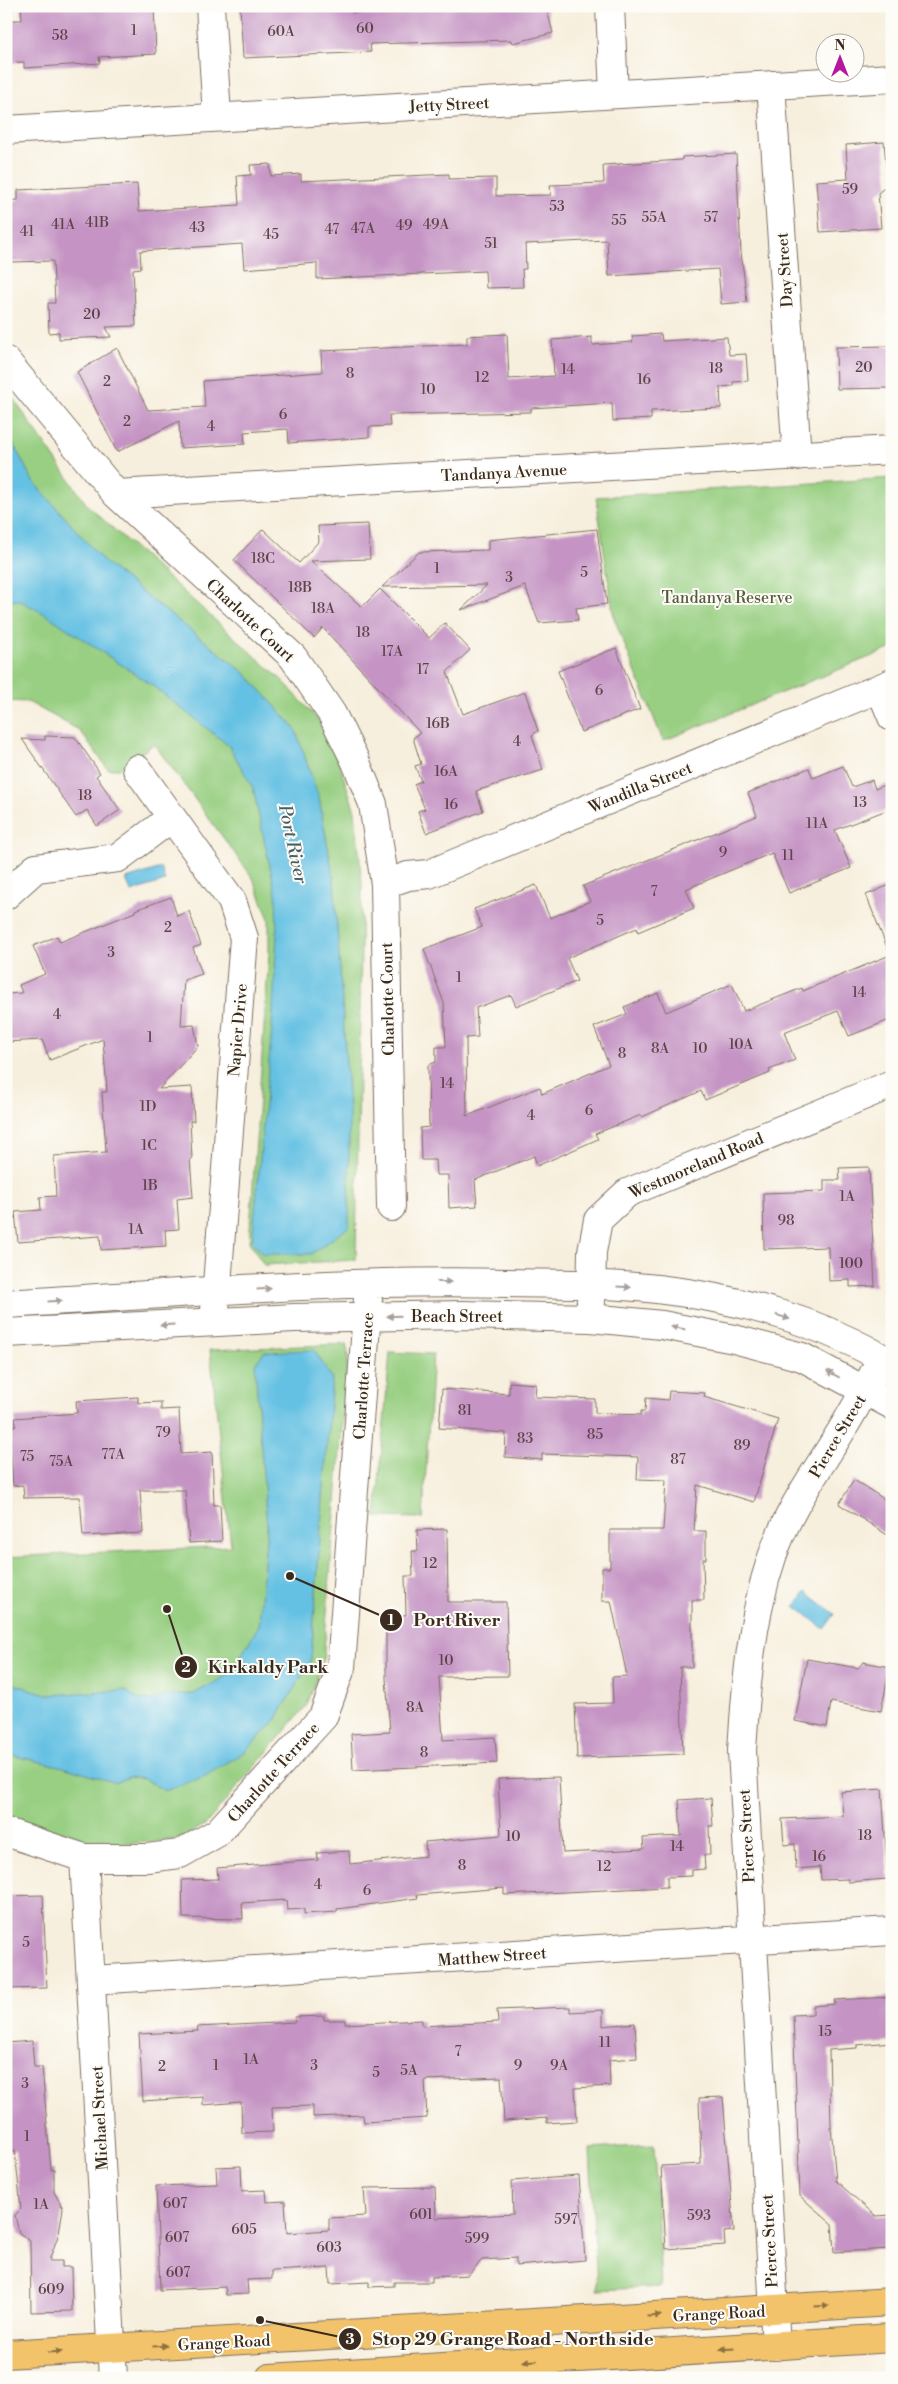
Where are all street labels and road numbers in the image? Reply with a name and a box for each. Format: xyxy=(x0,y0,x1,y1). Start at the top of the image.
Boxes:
street label: Jetty Street xyxy=(407,93,490,117)
street label: Day Street xyxy=(772,232,798,308)
street label: Tandanya Avenue xyxy=(440,460,568,486)
street label: Charlotte Court xyxy=(202,575,299,667)
street label: Wandilla Street xyxy=(585,758,695,818)
street label: Charlotte Court xyxy=(377,942,399,1056)
street label: Napier Drive xyxy=(224,983,252,1077)
street label: Westmoreland Road xyxy=(625,1129,767,1204)
street label: Beach Street xyxy=(410,1307,503,1327)
street label: Charlotte Terrace xyxy=(350,1312,378,1440)
street label: Pierce Street xyxy=(805,1391,871,1482)
street label: Charlotte Terrace xyxy=(224,1719,324,1827)
street label: Pierce Street xyxy=(735,1788,759,1883)
street label: Matthew Street xyxy=(437,1943,548,1971)
street label: Michael Street xyxy=(87,2065,113,2171)
street label: Pierce Street xyxy=(758,2193,782,2288)
street label: Grange Road xyxy=(672,2302,766,2326)
street label: Grange Road xyxy=(177,2331,271,2355)

